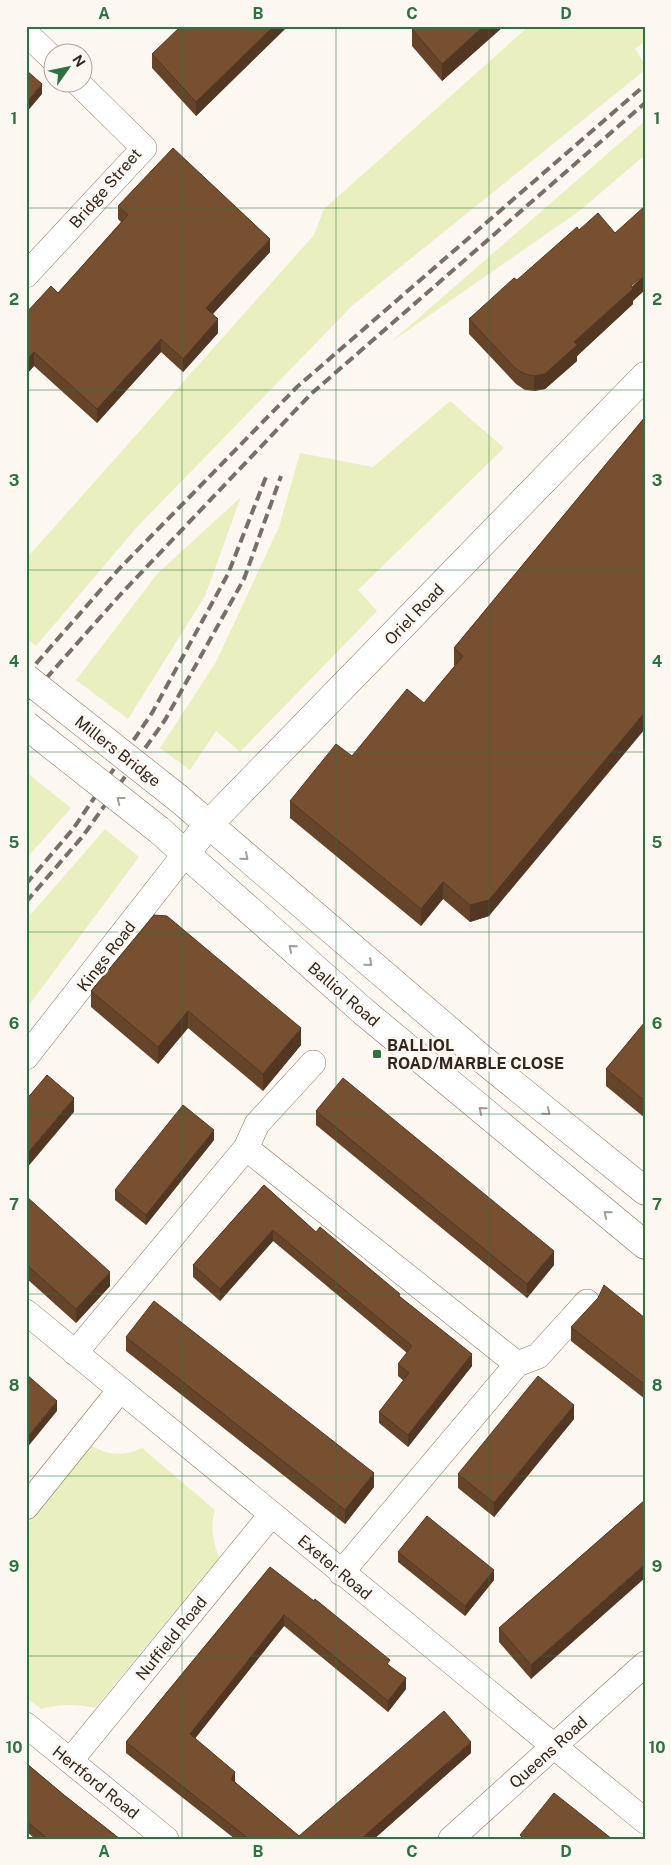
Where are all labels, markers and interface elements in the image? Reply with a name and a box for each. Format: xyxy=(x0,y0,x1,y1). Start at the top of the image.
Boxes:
text: A xyxy=(98,4,110,23)
text: B xyxy=(253,4,264,23)
text: C xyxy=(406,4,418,23)
text: D xyxy=(560,4,572,23)
north arrow xyxy=(42,42,92,92)
text: N xyxy=(69,52,89,70)
text: 1 xyxy=(11,109,17,128)
text: 1 xyxy=(654,109,660,128)
street label: Bridge Street xyxy=(65,144,145,232)
text: 2 xyxy=(9,290,19,309)
text: 2 xyxy=(652,290,662,309)
text: 3 xyxy=(9,471,19,490)
text: 3 xyxy=(652,471,662,490)
street label: Oriel Road xyxy=(381,580,448,649)
text: 4 xyxy=(9,652,20,671)
text: 4 xyxy=(652,652,663,671)
street label: Millers Bridge xyxy=(71,712,164,791)
one-way arrow xyxy=(117,797,126,805)
text: 5 xyxy=(9,833,20,852)
text: 5 xyxy=(652,833,663,852)
one-way arrow xyxy=(240,851,249,860)
street label: Kings Road xyxy=(73,917,140,995)
one-way arrow xyxy=(288,945,297,954)
one-way arrow xyxy=(363,957,372,965)
street label: Balliol Road xyxy=(304,958,383,1031)
text: 6 xyxy=(9,1014,19,1033)
text: 6 xyxy=(652,1014,662,1033)
place label: BALLIOL ROAD/MARBLE CLOSE xyxy=(387,1036,564,1073)
marker: BALLIOL ROAD/MARBLE CLOSE xyxy=(371,1048,383,1060)
one-way arrow xyxy=(541,1106,550,1114)
one-way arrow xyxy=(479,1107,488,1116)
text: 7 xyxy=(9,1195,19,1214)
text: 7 xyxy=(652,1195,662,1214)
one-way arrow xyxy=(604,1212,613,1220)
text: 8 xyxy=(9,1376,20,1395)
text: 8 xyxy=(652,1376,663,1395)
street label: Exeter Road xyxy=(294,1531,375,1604)
text: 9 xyxy=(9,1557,19,1576)
text: 9 xyxy=(652,1557,662,1576)
street label: Nuffield Road xyxy=(132,1593,211,1684)
street label: Queens Road xyxy=(505,1712,591,1792)
text: 10 xyxy=(5,1738,23,1757)
text: 10 xyxy=(648,1738,666,1757)
street label: Hertford Road xyxy=(49,1742,143,1823)
text: A xyxy=(98,1842,110,1861)
text: B xyxy=(253,1842,264,1861)
text: C xyxy=(406,1842,418,1861)
text: D xyxy=(560,1842,572,1861)

